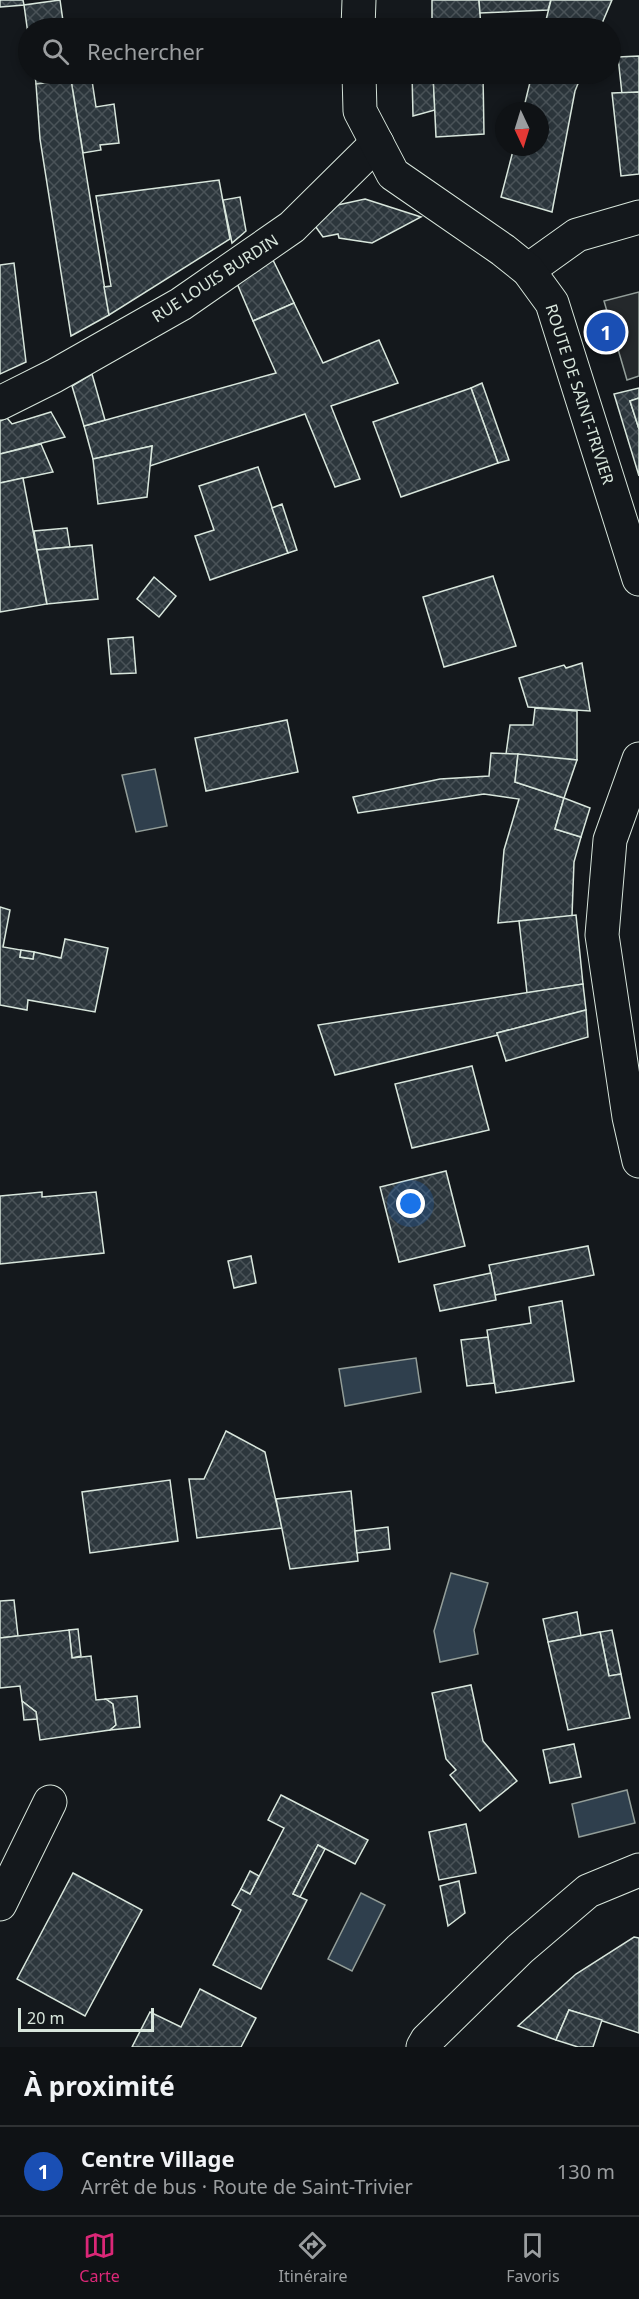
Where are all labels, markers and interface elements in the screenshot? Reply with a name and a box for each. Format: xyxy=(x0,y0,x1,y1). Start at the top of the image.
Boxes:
search box xyxy=(18,18,621,84)
icon: search xyxy=(39,35,72,68)
text: Rechercher xyxy=(87,36,204,66)
north arrow xyxy=(495,102,549,156)
street label: RUE LOUIS BURDIN xyxy=(148,229,282,327)
street label: ROUTE DE SAINT-TRIVIER xyxy=(540,301,620,487)
pin: 1 xyxy=(586,310,626,354)
your location xyxy=(396,1189,425,1218)
scale bar xyxy=(18,2005,154,2032)
text: 20 m xyxy=(27,2007,64,2029)
text: À proximité xyxy=(24,2068,175,2104)
text: Centre Village xyxy=(81,2143,235,2173)
text: 1 xyxy=(38,2158,49,2185)
text: 130 m xyxy=(557,2158,615,2185)
text: Arrêt de bus · Route de Saint-Trivier xyxy=(81,2173,413,2200)
tab: Carte xyxy=(79,2229,120,2287)
tab: Itinéraire xyxy=(279,2229,347,2287)
tab: Favoris xyxy=(506,2229,560,2287)

